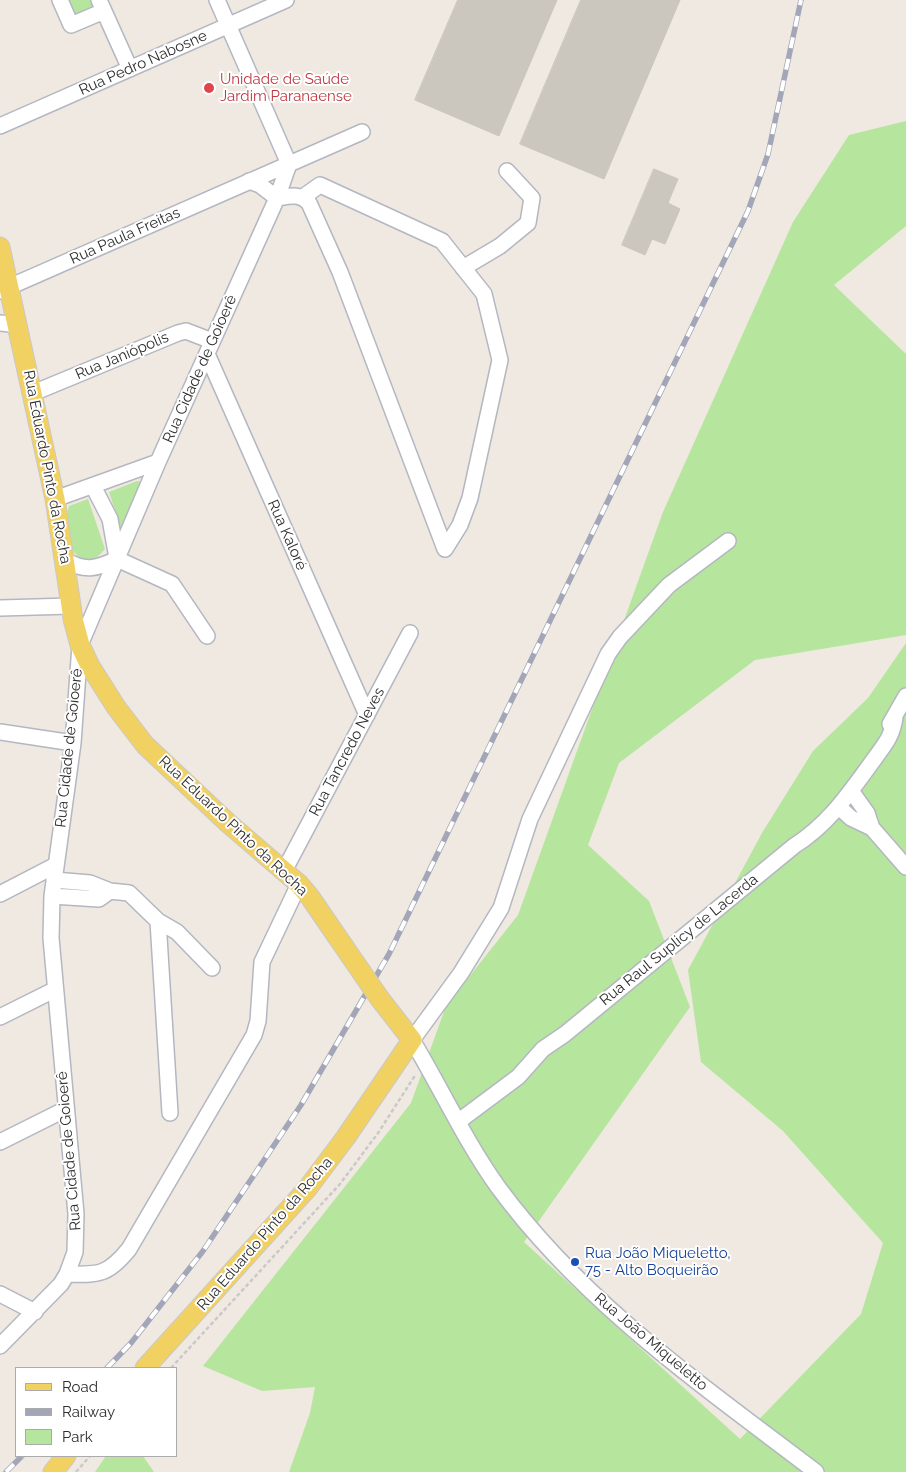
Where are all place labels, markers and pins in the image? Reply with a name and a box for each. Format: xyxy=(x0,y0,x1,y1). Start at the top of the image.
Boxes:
place label: Unidade de Saúde Jardim Paranaense xyxy=(220,70,352,105)
marker: Unidade de Saúde Jardim Paranaense xyxy=(202,81,216,95)
place label: Rua João Miqueletto, 75 - Alto Boqueirão xyxy=(585,1244,731,1279)
marker: Rua João Miqueletto, 75 - Alto Boqueirão xyxy=(569,1256,581,1268)

